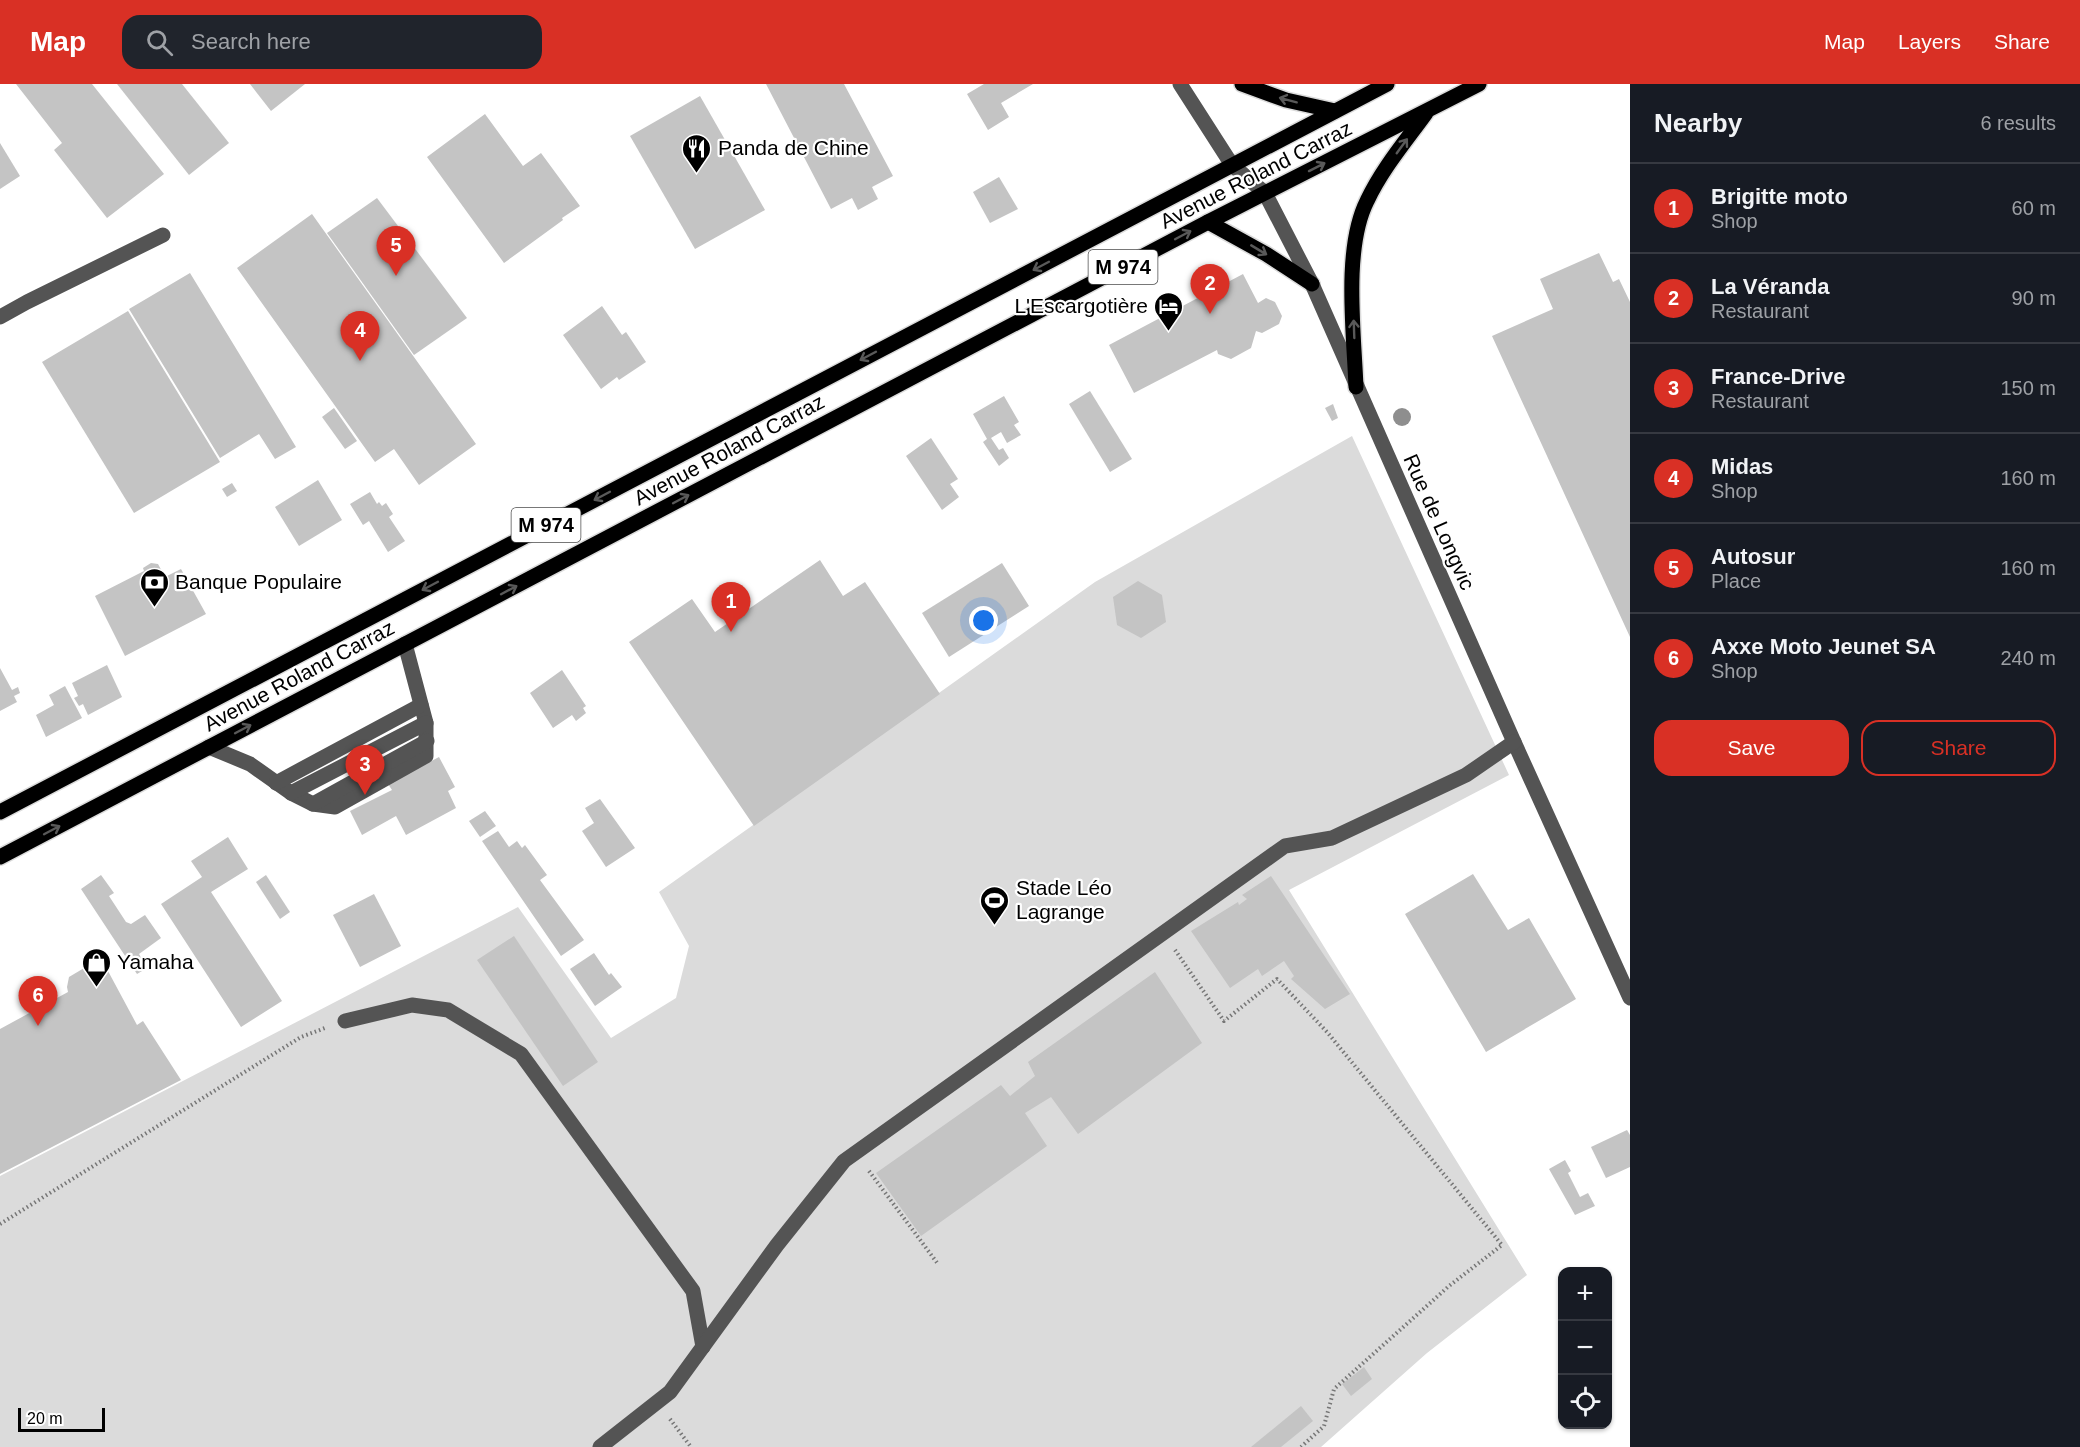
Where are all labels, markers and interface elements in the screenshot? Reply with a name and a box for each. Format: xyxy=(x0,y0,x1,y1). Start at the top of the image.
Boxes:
search box xyxy=(122,15,542,69)
text: Map xyxy=(30,26,86,57)
icon: search xyxy=(143,26,176,59)
text: Search here xyxy=(191,29,311,54)
text: Map xyxy=(1824,30,1865,53)
text: Layers xyxy=(1898,30,1961,53)
text: Share xyxy=(1994,30,2050,53)
one-way arrow xyxy=(1278,94,1297,106)
text: Nearby xyxy=(1654,108,1742,138)
text: 6 results xyxy=(1980,112,2056,134)
street label: Avenue Roland Carraz xyxy=(1156,116,1355,233)
restaurant icon: Panda de Chine xyxy=(681,132,713,174)
place label: Panda de Chine xyxy=(718,136,869,159)
one-way arrow xyxy=(1396,139,1408,155)
one-way arrow xyxy=(1308,161,1325,173)
text: Brigitte moto xyxy=(1711,184,1848,209)
text: 1 xyxy=(1668,197,1679,219)
text: 60 m xyxy=(2012,197,2056,219)
text: Shop xyxy=(1711,210,1758,232)
pin: 5 xyxy=(376,226,416,276)
one-way arrow xyxy=(1174,229,1192,240)
one-way arrow xyxy=(1250,244,1267,256)
road number: M 974 xyxy=(1088,250,1158,284)
one-way arrow xyxy=(1032,260,1050,272)
pin: 2 xyxy=(1190,264,1230,314)
text: La Véranda xyxy=(1711,274,1830,299)
text: 2 xyxy=(1668,287,1679,309)
text: 90 m xyxy=(2012,287,2056,309)
hotel icon: L'Escargotière xyxy=(1153,290,1185,332)
place label: L'Escargotière xyxy=(1014,294,1148,317)
text: Restaurant xyxy=(1711,300,1809,322)
pin: 4 xyxy=(340,312,380,361)
one-way arrow xyxy=(1349,319,1360,339)
one-way arrow xyxy=(860,350,877,362)
text: France-Drive xyxy=(1711,364,1846,389)
text: 3 xyxy=(1668,377,1679,399)
text: 150 m xyxy=(2000,377,2056,399)
street label: Avenue Roland Carraz xyxy=(630,390,828,509)
text: Restaurant xyxy=(1711,390,1809,412)
street label: Rue de Longvic xyxy=(1399,450,1480,593)
text: Midas xyxy=(1711,454,1773,479)
text: 4 xyxy=(1668,467,1679,489)
text: 160 m xyxy=(2000,467,2056,489)
text: Shop xyxy=(1711,480,1758,502)
one-way arrow xyxy=(594,491,612,502)
one-way arrow xyxy=(672,493,689,505)
road number: M 974 xyxy=(512,508,580,542)
text: Autosur xyxy=(1711,544,1795,569)
text: 5 xyxy=(1668,557,1679,579)
text: 160 m xyxy=(2000,557,2056,579)
bank icon: Banque Populaire xyxy=(138,566,170,608)
place label: Banque Populaire xyxy=(175,570,342,593)
text: Place xyxy=(1711,570,1761,592)
one-way arrow xyxy=(421,581,439,593)
pin: 1 xyxy=(712,582,750,632)
one-way arrow xyxy=(499,584,517,595)
your location xyxy=(969,606,998,635)
street label: Avenue Roland Carraz xyxy=(200,616,398,735)
text: Axxe Moto Jeunet SA xyxy=(1711,634,1936,659)
text: 6 xyxy=(1668,647,1679,669)
text: 240 m xyxy=(2000,647,2056,669)
text: Shop xyxy=(1711,660,1758,682)
button: Save xyxy=(1654,720,1849,776)
button: Share xyxy=(1861,720,2056,776)
one-way arrow xyxy=(234,723,251,735)
pin: 3 xyxy=(346,746,385,795)
one-way arrow xyxy=(42,824,60,835)
place label: Stade Léo Lagrange xyxy=(1016,876,1112,923)
sports icon: Stade Léo Lagrange xyxy=(979,884,1011,926)
shop icon: Yamaha xyxy=(80,946,112,988)
place label: Yamaha xyxy=(117,950,194,973)
pin: 6 xyxy=(18,976,57,1026)
map controls xyxy=(1558,1267,1612,1429)
button: + xyxy=(1558,1267,1612,1321)
button: − xyxy=(1558,1321,1612,1375)
button: locate xyxy=(1558,1375,1612,1429)
scale bar xyxy=(18,1405,105,1432)
text: 20 m xyxy=(27,1410,63,1427)

